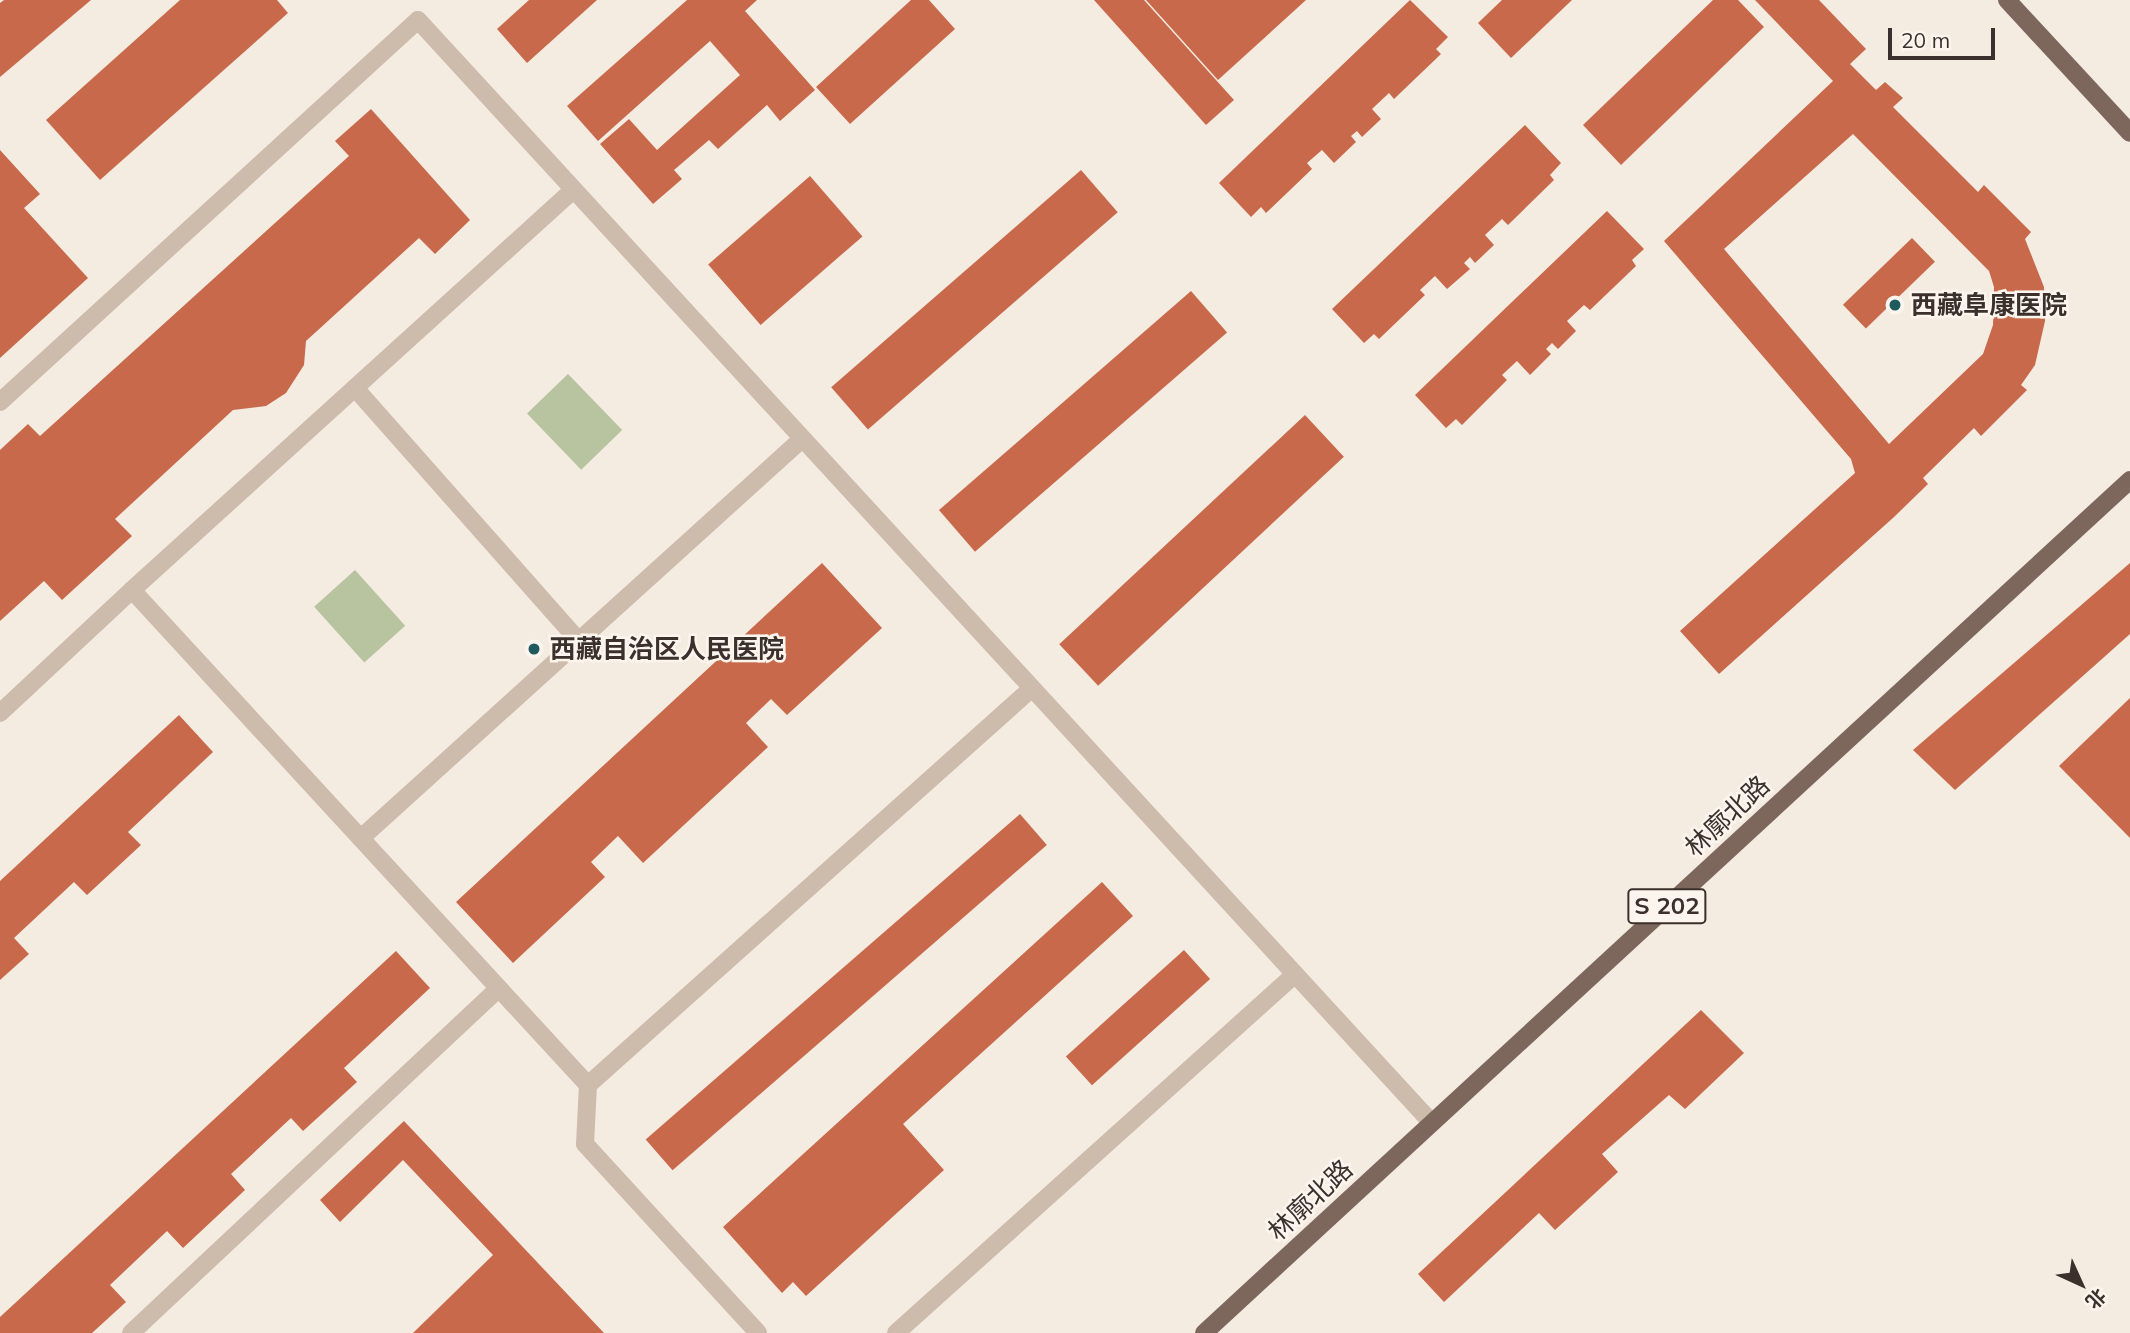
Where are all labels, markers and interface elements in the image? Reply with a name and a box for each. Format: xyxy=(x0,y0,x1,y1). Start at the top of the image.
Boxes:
scale bar xyxy=(1892,14,1999,58)
text: 20 m xyxy=(1901,27,1950,53)
place label: 西藏阜康医院 xyxy=(1911,289,2067,321)
marker: 西藏阜康医院 xyxy=(1885,295,1905,315)
place label: 西藏自治区人民医院 xyxy=(550,633,784,665)
marker: 西藏自治区人民医院 xyxy=(524,639,544,659)
street label: 林廓北路 xyxy=(1678,769,1776,863)
road number: S 202 xyxy=(1627,885,1707,926)
street label: 林廓北路 xyxy=(1261,1153,1359,1247)
north arrow xyxy=(2046,1249,2116,1319)
text: 北 xyxy=(2081,1284,2111,1314)

